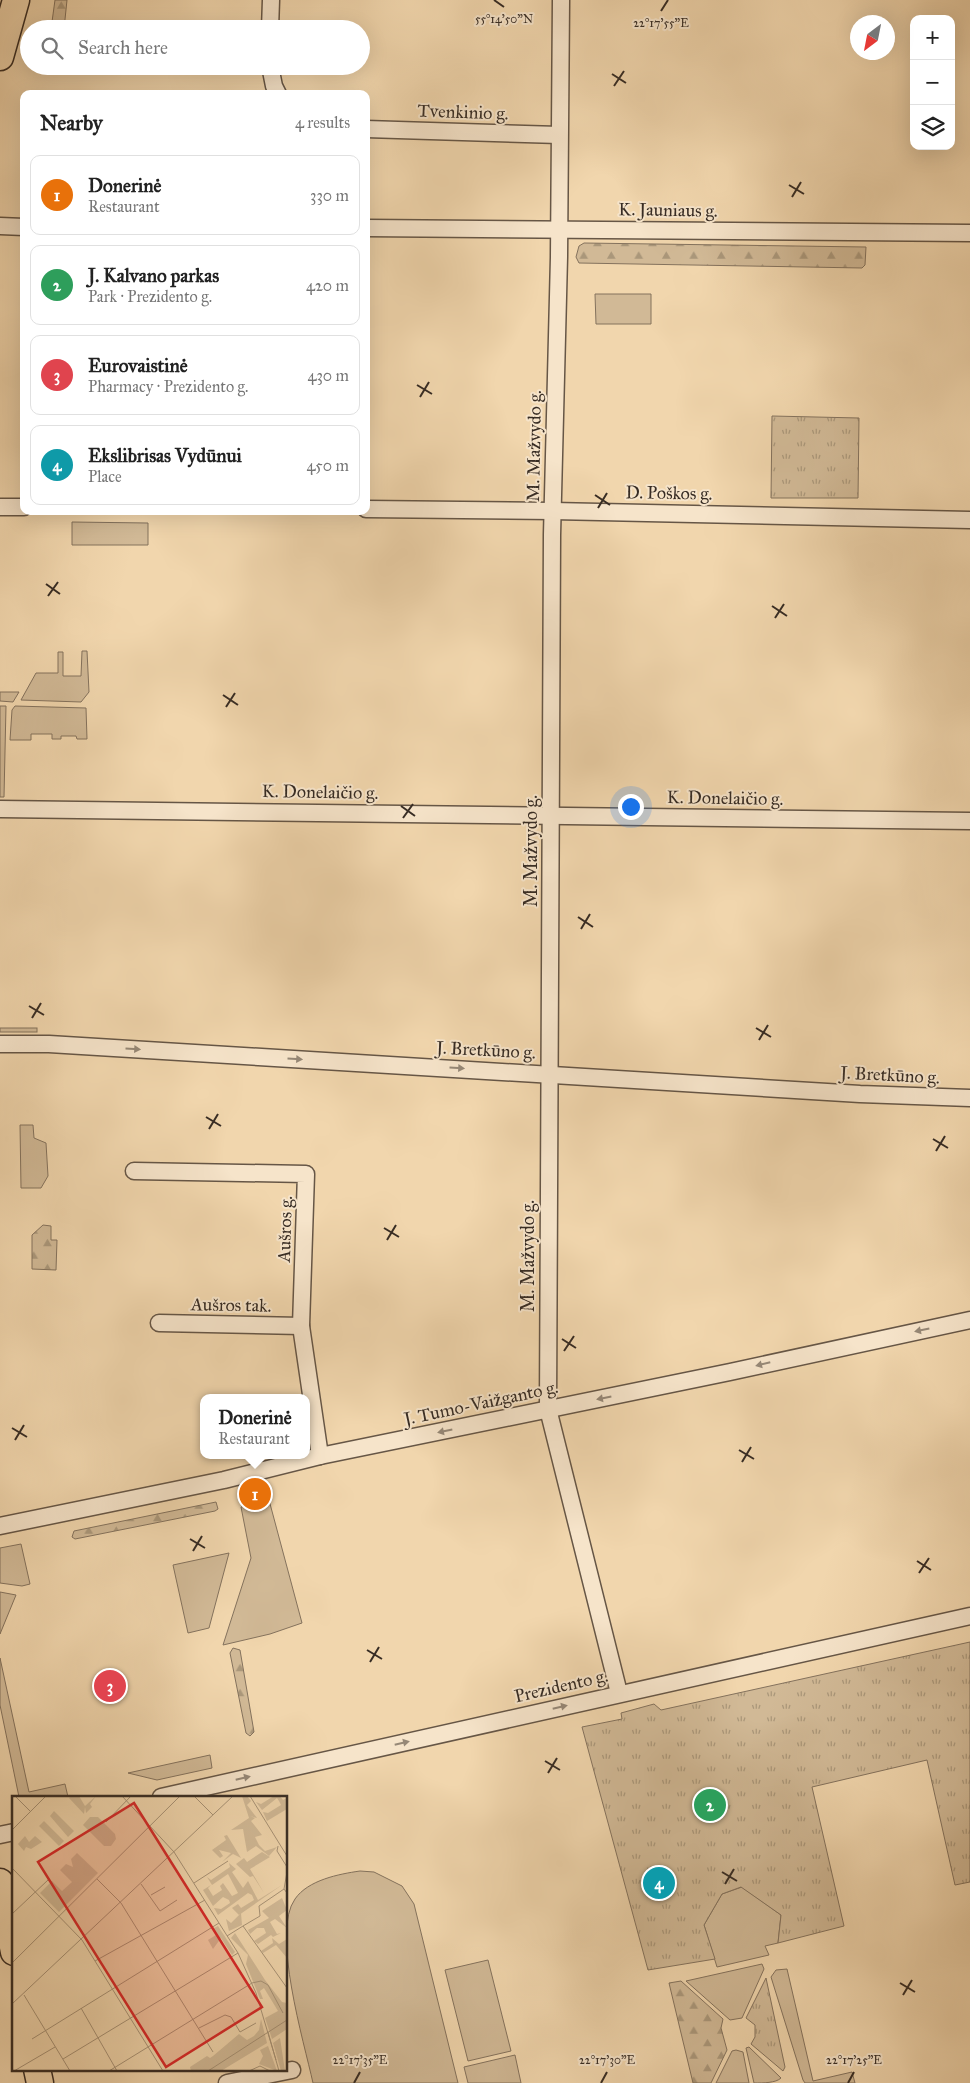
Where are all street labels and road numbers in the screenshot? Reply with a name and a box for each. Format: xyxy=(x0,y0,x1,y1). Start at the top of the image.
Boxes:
street label: Tvenkinio g. xyxy=(417,99,509,126)
street label: K. Jauniaus g. xyxy=(618,198,718,223)
street label: M. Mažvydo g. xyxy=(522,390,547,502)
street label: D. Poškos g. xyxy=(625,481,713,506)
street label: K. Donelaičio g. xyxy=(262,780,378,805)
street label: K. Donelaičio g. xyxy=(667,786,783,811)
street label: M. Mažvydo g. xyxy=(520,795,543,907)
street label: J. Bretkūno g. xyxy=(434,1036,536,1065)
street label: J. Bretkūno g. xyxy=(838,1061,940,1090)
street label: Aušros g. xyxy=(273,1195,298,1264)
street label: M. Mažvydo g. xyxy=(517,1200,540,1312)
street label: Aušros tak. xyxy=(190,1293,271,1317)
street label: J. Tumo-Vaižganto g. xyxy=(400,1376,560,1431)
street label: Prezidento g. xyxy=(512,1665,610,1708)

